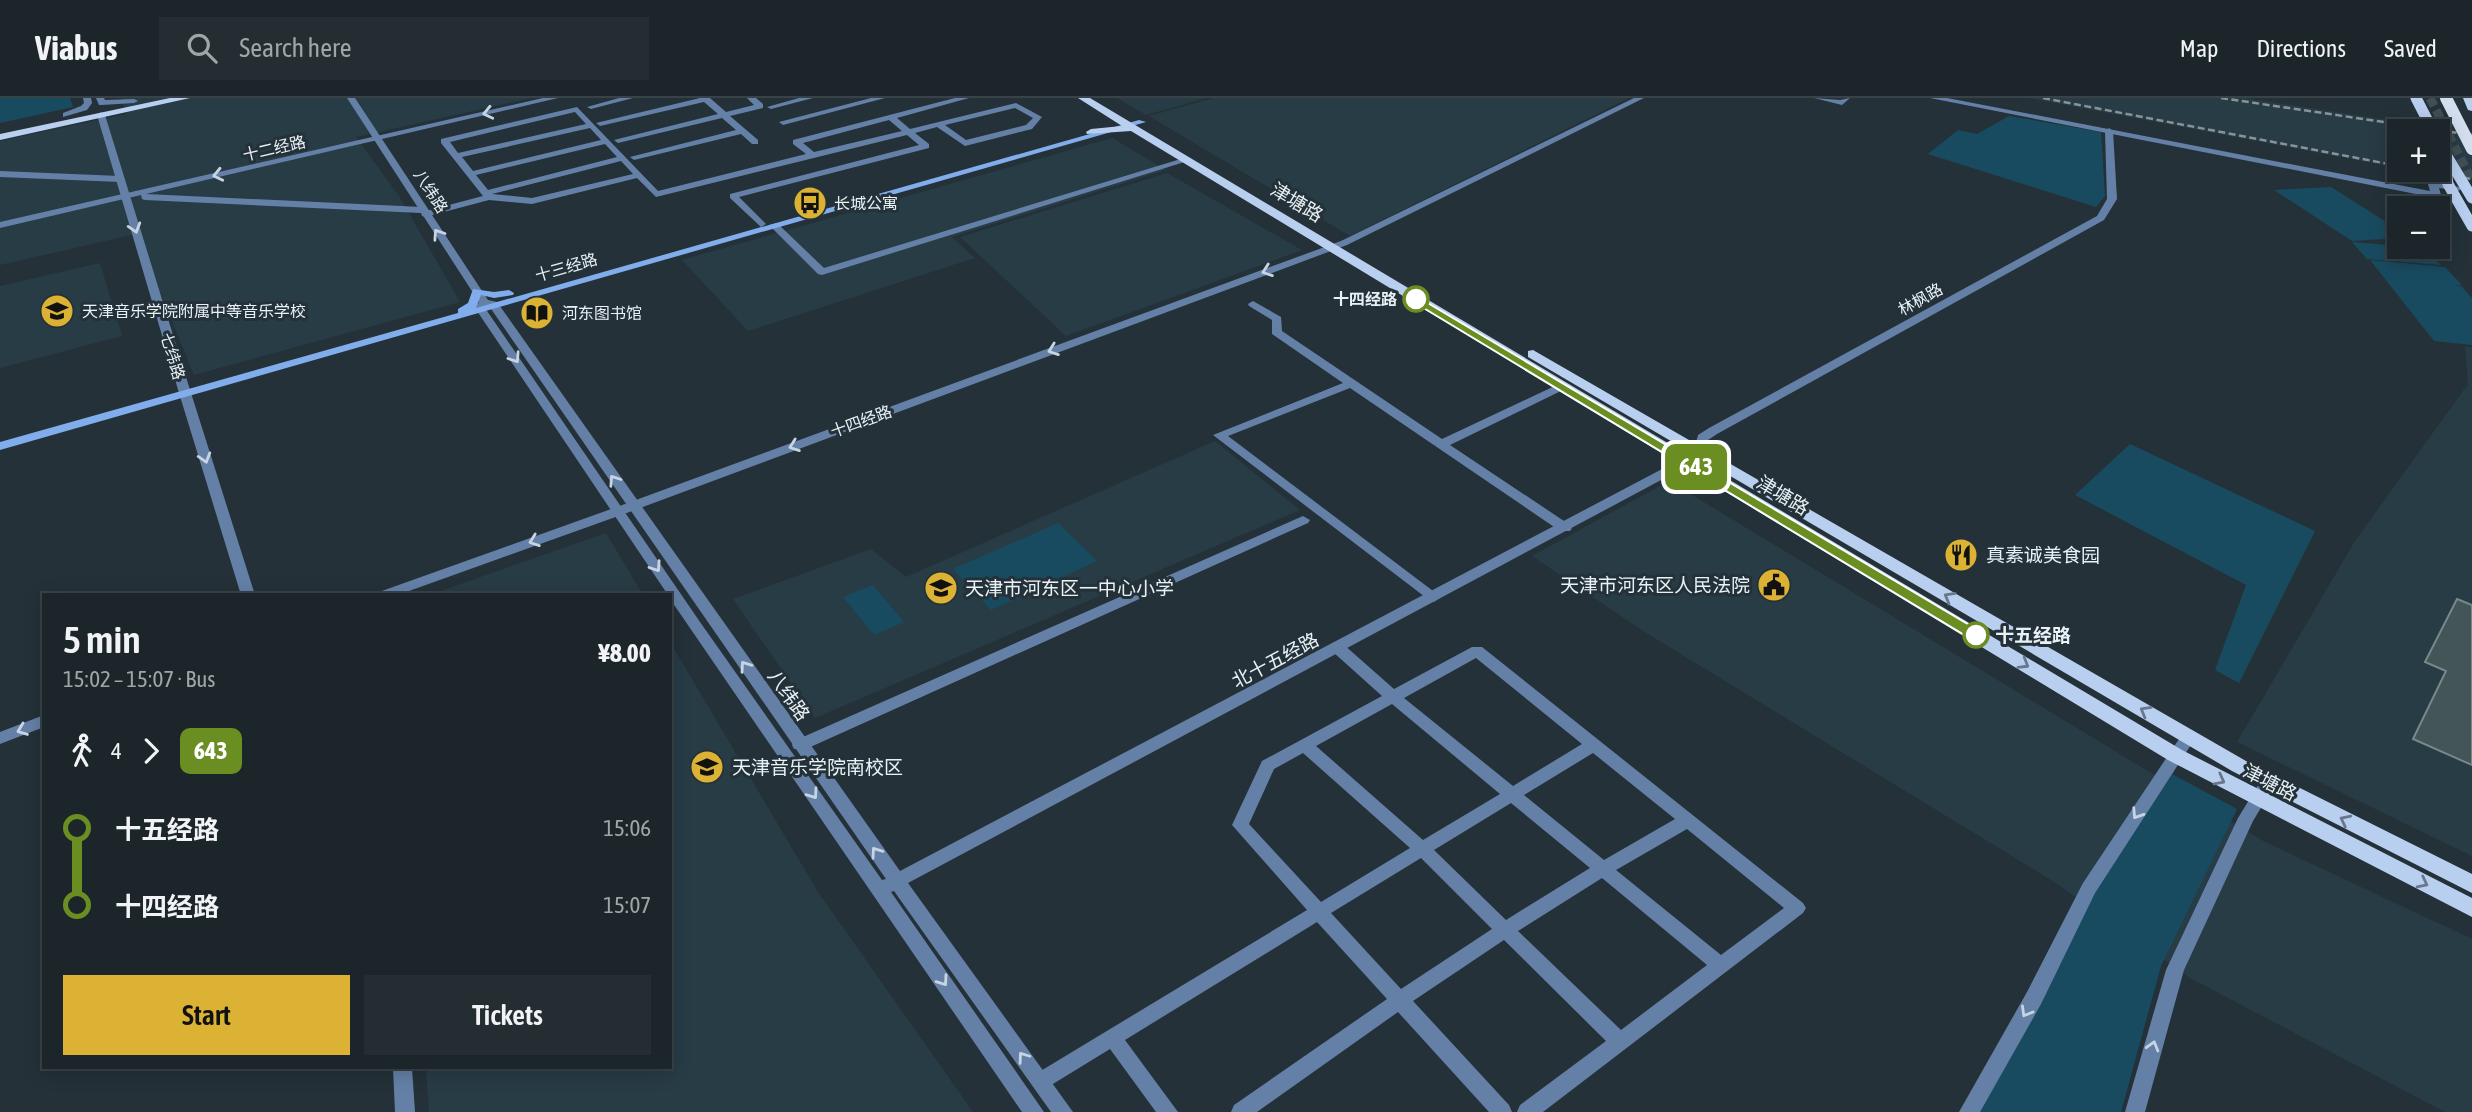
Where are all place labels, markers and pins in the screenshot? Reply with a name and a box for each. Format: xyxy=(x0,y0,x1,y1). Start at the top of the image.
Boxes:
bus stop icon: 长城公寓 xyxy=(791,184,829,222)
place label: 长城公寓 xyxy=(834,194,898,212)
marker: 十四经路 xyxy=(1403,286,1429,312)
place label: 十四经路 xyxy=(1333,290,1397,308)
school or university icon: 天津音乐学院附属中等音乐学校 xyxy=(38,292,76,330)
library icon: 河东图书馆 xyxy=(518,294,556,332)
place label: 天津音乐学院附属中等音乐学校 xyxy=(82,302,306,320)
place label: 河东图书馆 xyxy=(562,304,642,322)
restaurant icon: 真素诚美食园 xyxy=(1942,536,1980,574)
place label: 真素诚美食园 xyxy=(1986,544,2100,566)
public building icon: 天津市河东区人民法院 xyxy=(1755,566,1793,604)
school or university icon: 天津市河东区一中心小学 xyxy=(922,569,960,607)
place label: 天津市河东区人民法院 xyxy=(1560,574,1750,596)
place label: 天津市河东区一中心小学 xyxy=(965,577,1174,599)
marker: 十五经路 xyxy=(1963,622,1989,648)
place label: 十五经路 xyxy=(1995,624,2071,646)
school or university icon: 天津音乐学院南校区 xyxy=(688,748,726,786)
place label: 天津音乐学院南校区 xyxy=(732,756,903,778)

